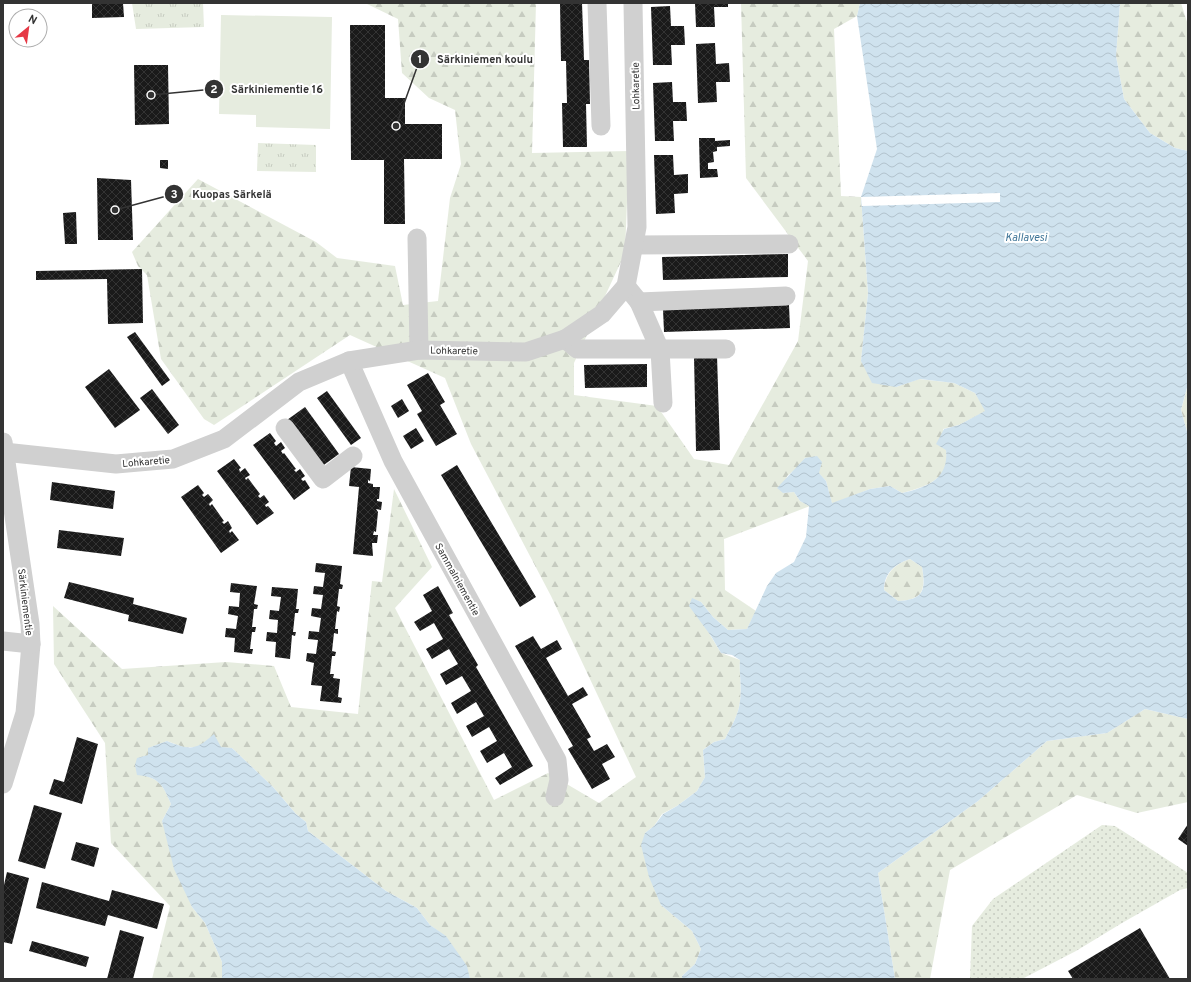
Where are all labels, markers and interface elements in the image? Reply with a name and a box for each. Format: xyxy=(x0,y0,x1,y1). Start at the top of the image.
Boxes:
north arrow xyxy=(8,8,48,48)
text: N xyxy=(26,12,39,28)
callout: Särkiniemen koulu xyxy=(410,48,541,71)
text: 1 xyxy=(418,52,422,68)
text: Särkiniemen koulu xyxy=(437,53,533,67)
street label: Lohkaretie xyxy=(630,62,643,110)
callout: Särkiniementie 16 xyxy=(204,77,331,100)
text: 2 xyxy=(210,82,218,98)
text: Särkiniementie 16 xyxy=(231,83,323,97)
callout: Kuopas Särkelä xyxy=(164,183,280,206)
text: 3 xyxy=(170,187,178,203)
text: Kuopas Särkelä xyxy=(192,188,272,202)
water label: Kallavesi xyxy=(1005,231,1048,245)
street label: Lohkaretie xyxy=(430,345,478,358)
street label: Lohkaretie xyxy=(122,454,170,471)
street label: Sammalniementie xyxy=(431,541,482,618)
street label: Särkiniementie xyxy=(14,568,35,637)

